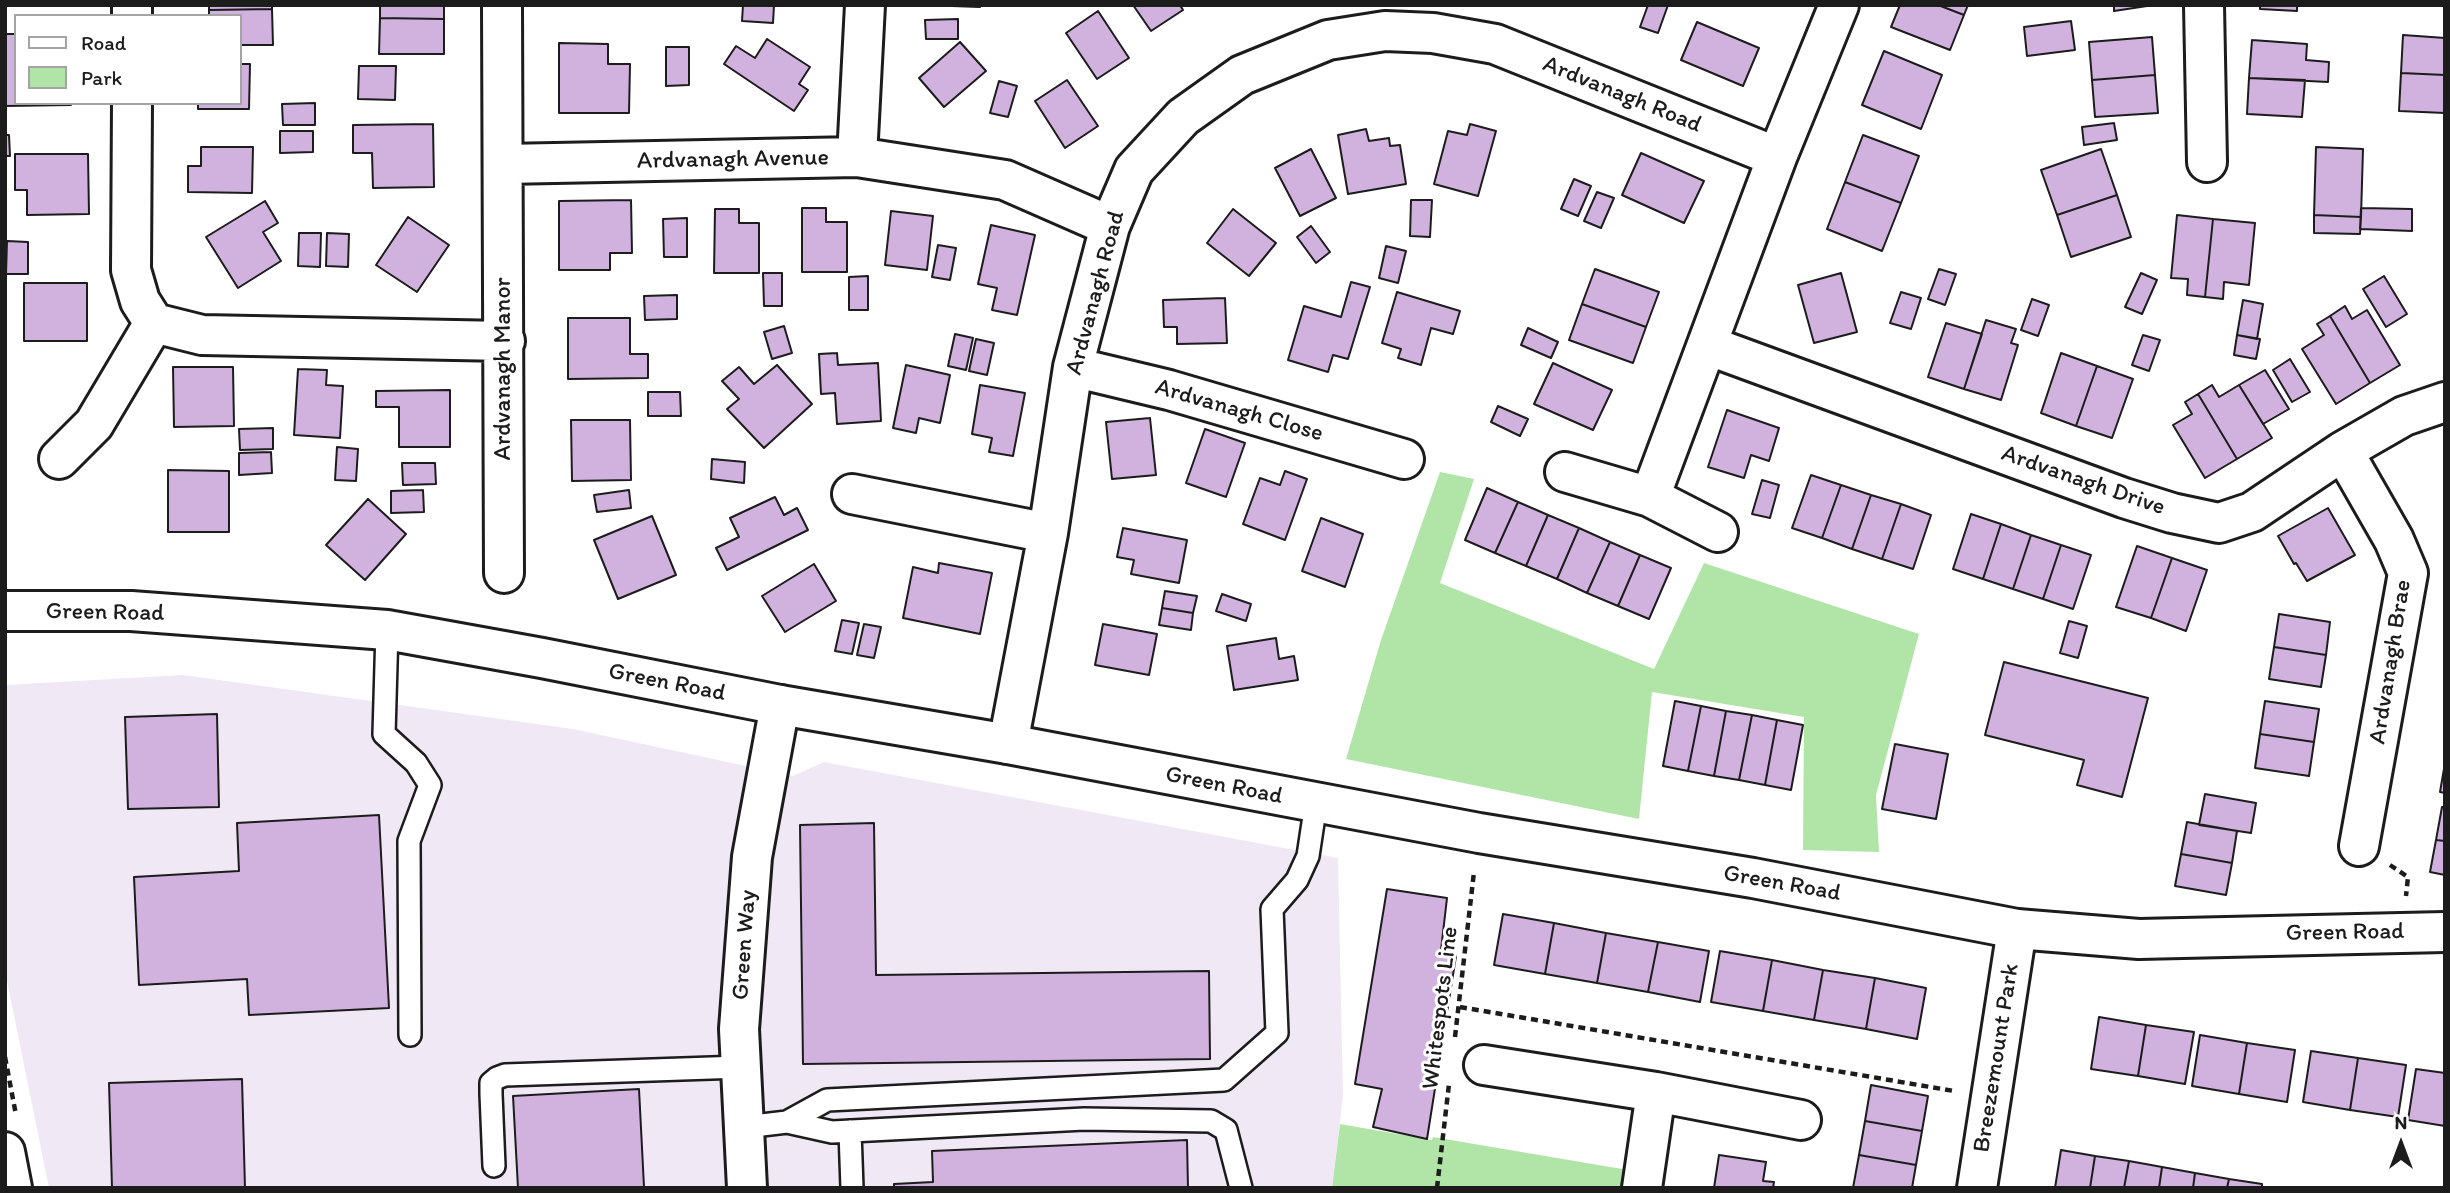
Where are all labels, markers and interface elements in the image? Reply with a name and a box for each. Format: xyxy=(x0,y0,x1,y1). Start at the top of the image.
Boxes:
legend xyxy=(14,14,242,105)
text: Road xyxy=(81,30,126,55)
street label: Ardvanagh Road xyxy=(1538,50,1706,140)
text: Park xyxy=(81,65,122,90)
street label: Ardvanagh Avenue xyxy=(637,144,829,176)
street label: Ardvanagh Road xyxy=(1060,208,1132,378)
street label: Ardvanagh Manor xyxy=(490,277,518,461)
street label: Ardvanagh Close xyxy=(1152,373,1326,449)
street label: Ardvanagh Drive xyxy=(1997,440,2169,522)
street label: Ardvanagh Brae xyxy=(2364,578,2418,746)
street label: Green Road xyxy=(45,598,165,628)
street label: Green Road xyxy=(606,658,728,708)
street label: Green Road xyxy=(1163,761,1285,811)
street label: Green Road xyxy=(1721,860,1843,908)
street label: Green Way xyxy=(727,889,763,1001)
street label: Green Road xyxy=(2285,918,2405,948)
street label: Whitespots Line xyxy=(1417,925,1465,1091)
street label: Breezemount Park xyxy=(1968,961,2026,1155)
north arrow xyxy=(2366,1109,2436,1179)
text: N xyxy=(2395,1111,2407,1134)

